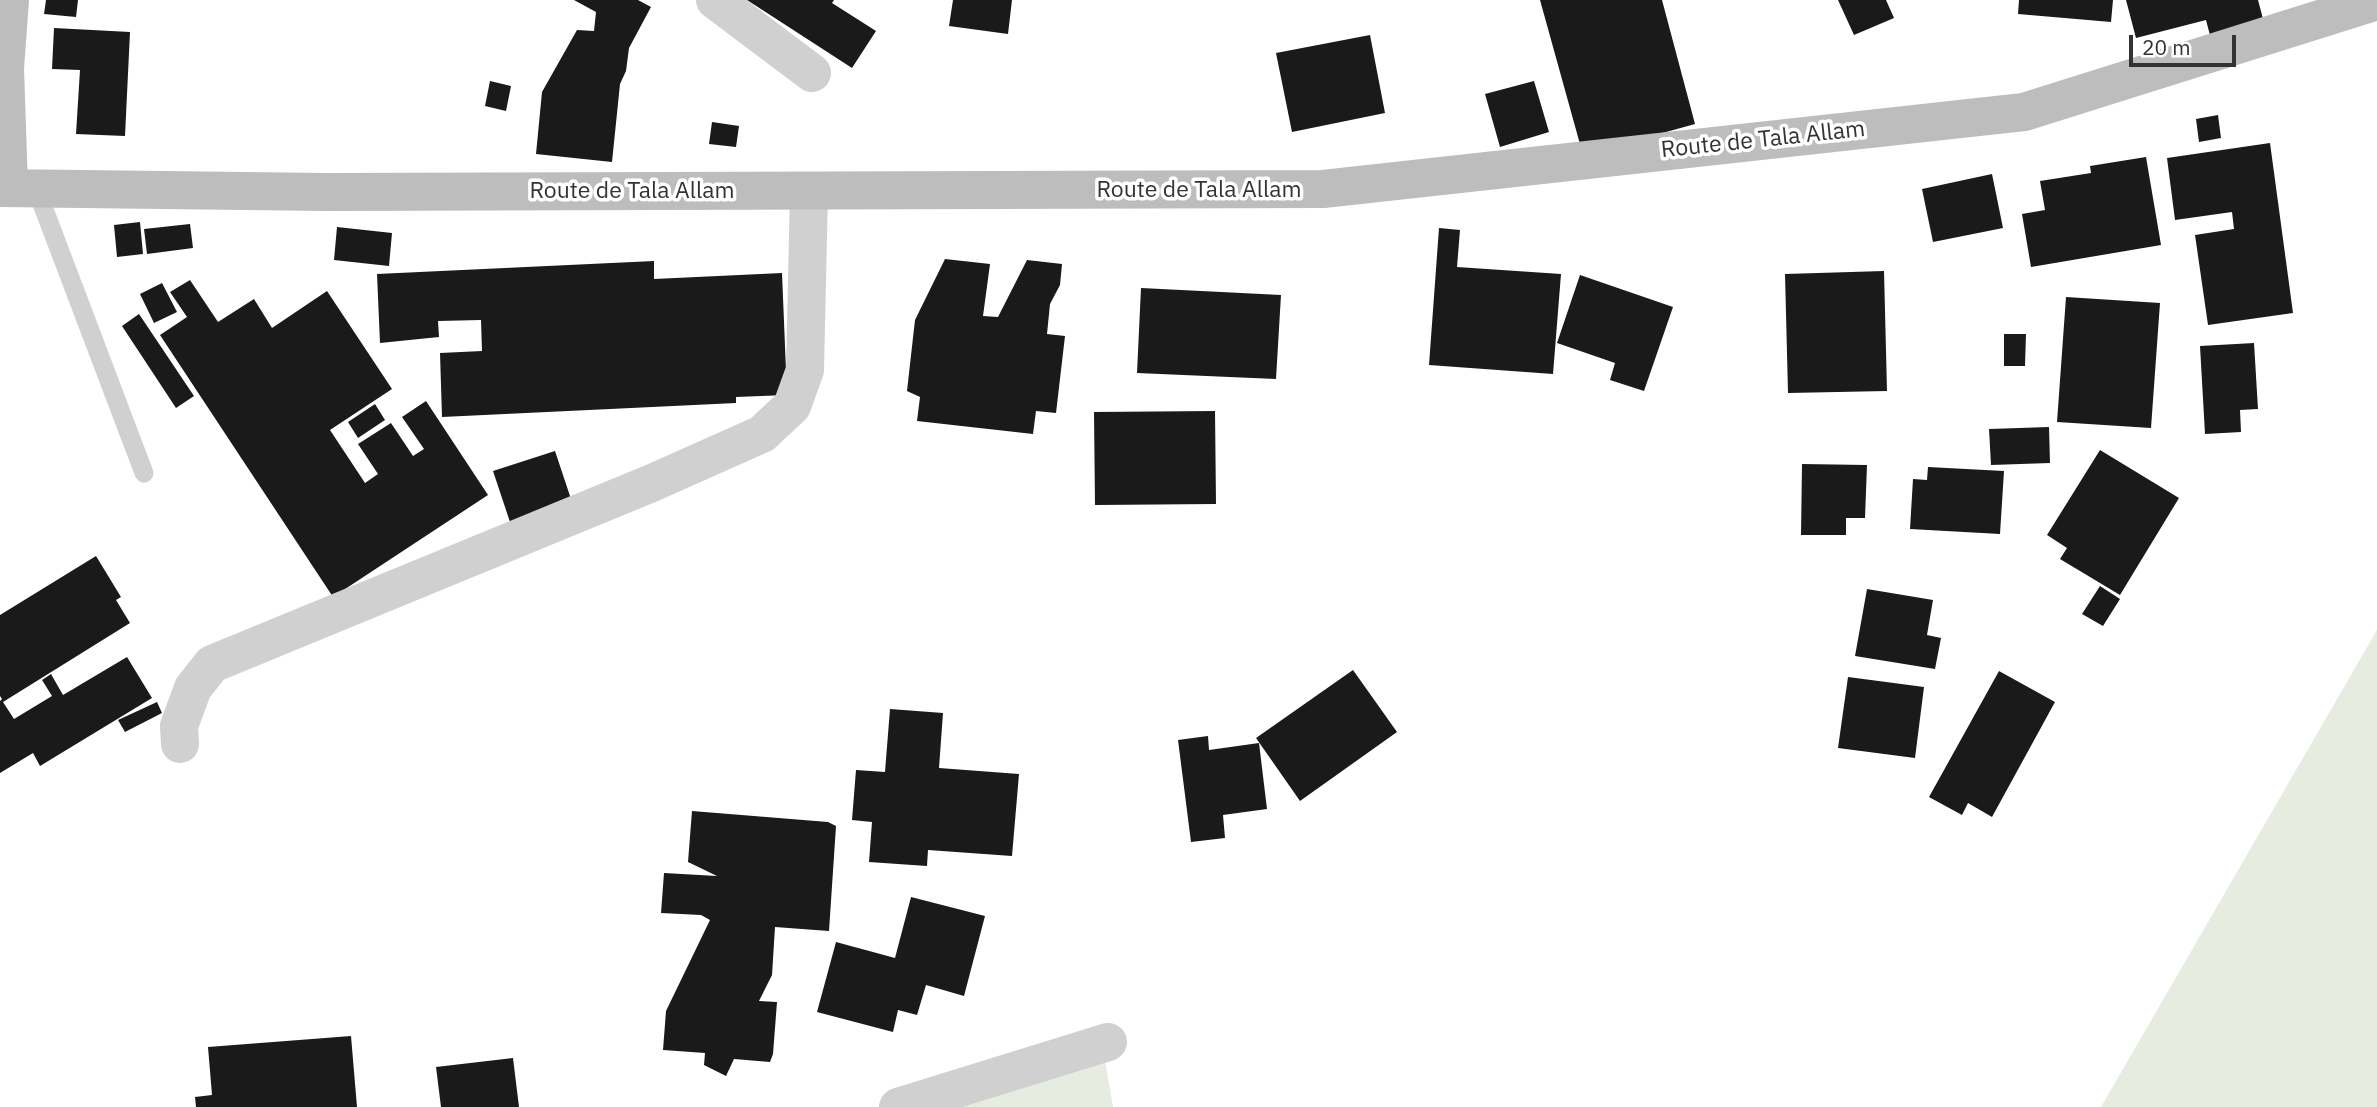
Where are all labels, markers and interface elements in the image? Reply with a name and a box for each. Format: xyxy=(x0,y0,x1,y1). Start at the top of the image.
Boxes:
scale bar xyxy=(2132,21,2239,65)
text: 20 m xyxy=(2142,33,2191,61)
street label: Route de Tala Allam xyxy=(1660,116,1866,164)
street label: Route de Tala Allam xyxy=(1096,176,1302,204)
street label: Route de Tala Allam xyxy=(529,177,735,205)

